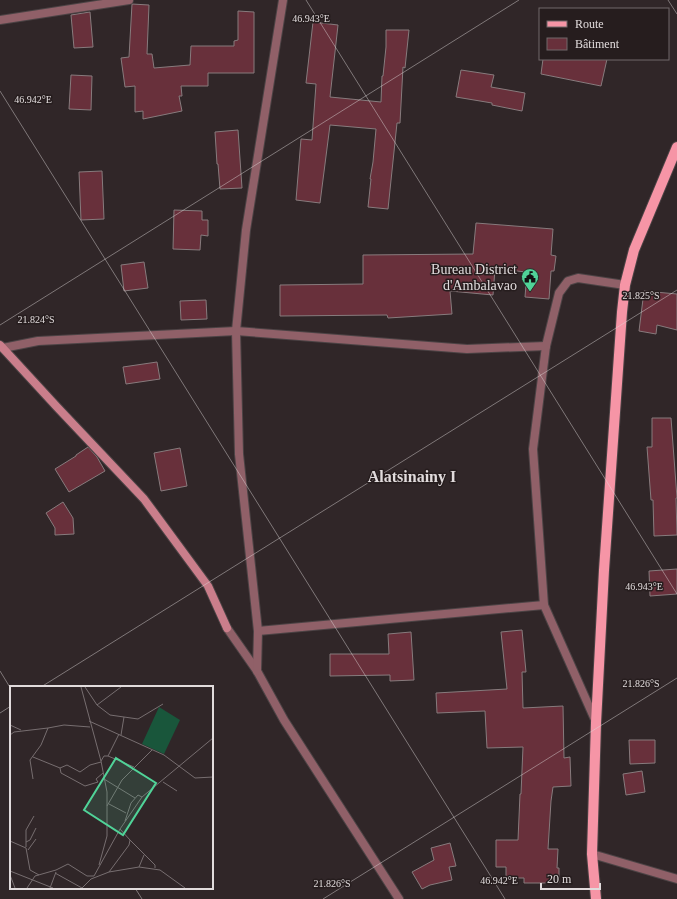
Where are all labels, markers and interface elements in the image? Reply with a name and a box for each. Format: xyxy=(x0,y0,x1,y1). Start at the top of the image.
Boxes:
legend xyxy=(539,8,669,60)
text: 46.943°E xyxy=(292,13,330,24)
text: Route xyxy=(575,17,604,31)
text: Bâtiment xyxy=(575,37,620,51)
text: 46.942°E xyxy=(14,94,52,105)
place label: Bureau District d'Ambalavao xyxy=(431,262,517,293)
public building icon: Bureau District d'Ambalavao xyxy=(520,267,540,292)
text: 21.825°S xyxy=(622,290,660,301)
text: 21.824°S xyxy=(17,314,55,325)
district label: Alatsinainy I xyxy=(368,468,456,486)
text: 46.943°E xyxy=(625,581,663,592)
text: 21.826°S xyxy=(622,678,660,689)
inset map xyxy=(10,686,213,889)
scale bar xyxy=(541,865,600,891)
text: 20 m xyxy=(547,872,572,886)
text: 46.942°E xyxy=(480,875,518,886)
text: 21.826°S xyxy=(313,878,351,889)

